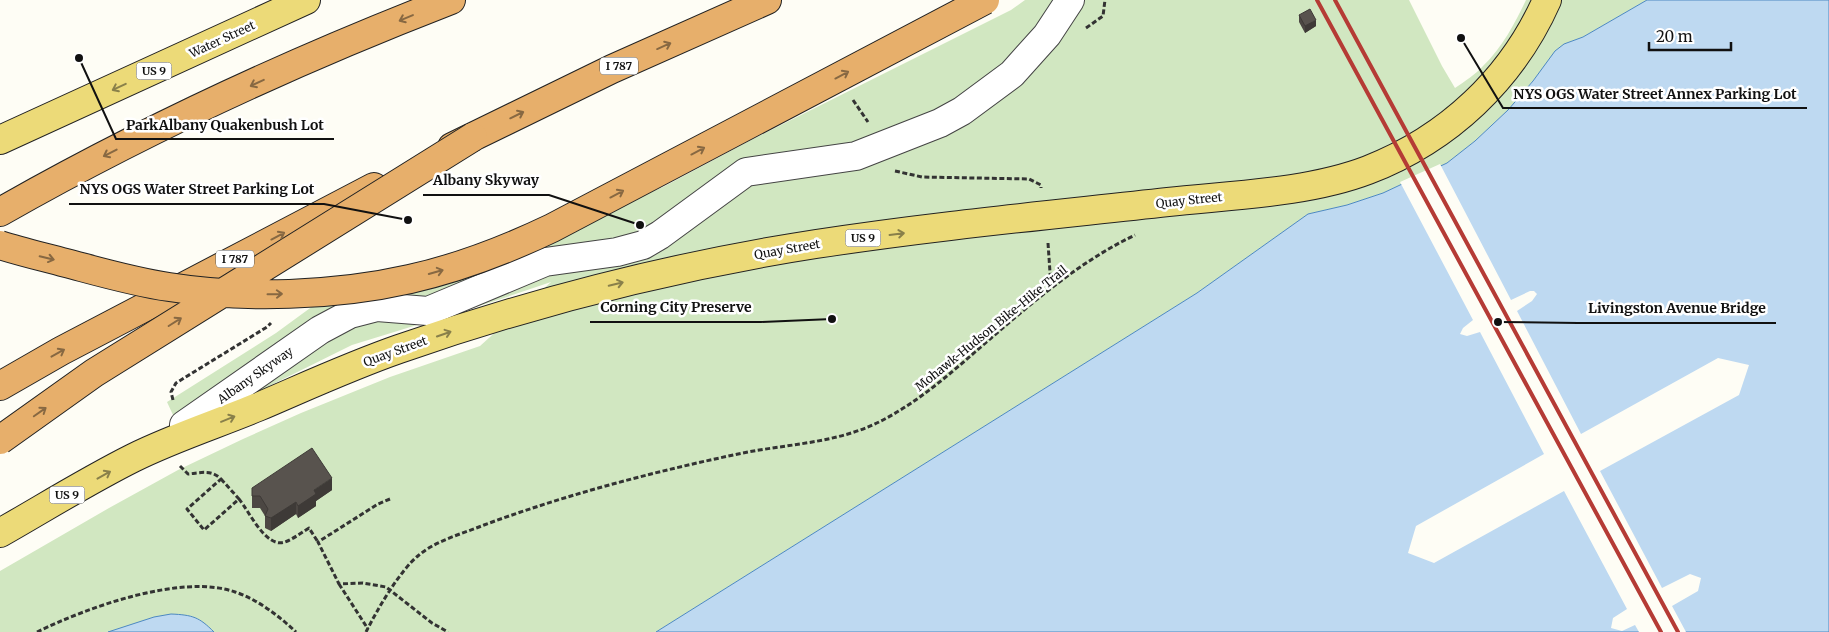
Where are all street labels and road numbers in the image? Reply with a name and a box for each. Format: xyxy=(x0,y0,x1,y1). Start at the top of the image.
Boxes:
street label: Water Street xyxy=(186,17,258,61)
road number: I 787 xyxy=(600,58,638,74)
road number: US 9 xyxy=(136,62,172,80)
street label: Quay Street xyxy=(1155,189,1223,211)
road number: US 9 xyxy=(846,230,880,247)
street label: Quay Street xyxy=(753,236,821,262)
road number: I 787 xyxy=(216,250,254,268)
street label: Mohawk-Hudson Bike-Hike Trail xyxy=(912,262,1070,394)
street label: Quay Street xyxy=(361,332,429,369)
street label: Albany Skyway xyxy=(213,343,296,407)
road number: US 9 xyxy=(50,486,84,504)

